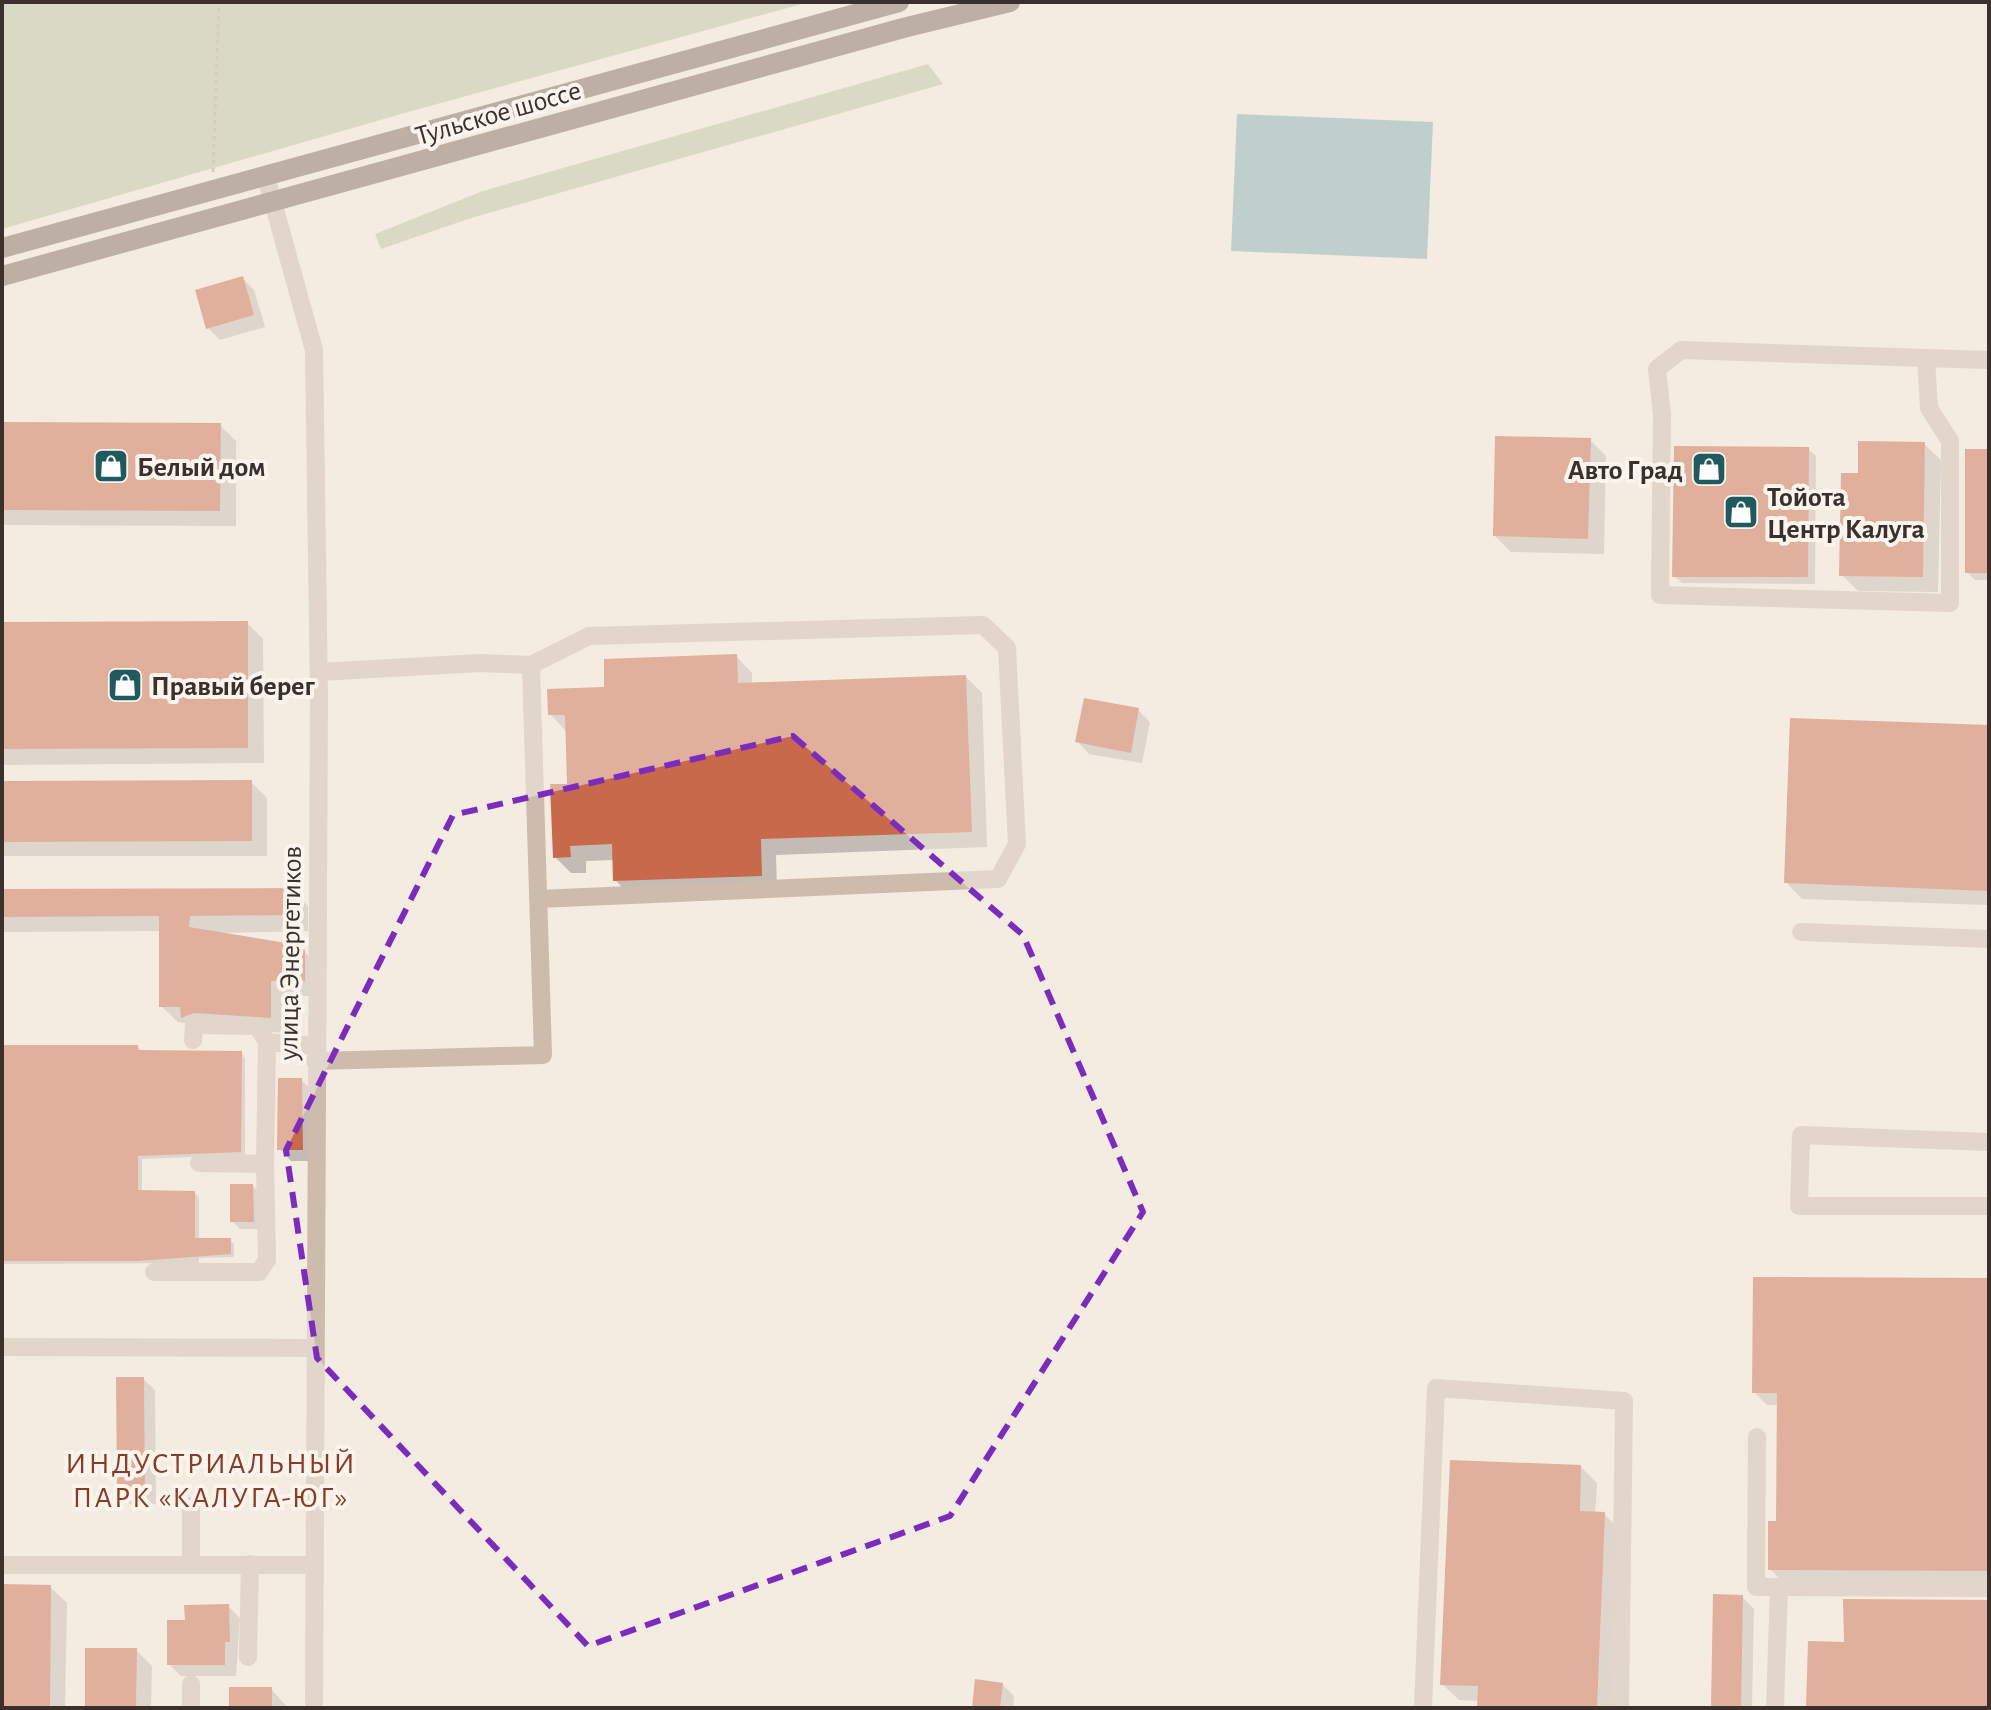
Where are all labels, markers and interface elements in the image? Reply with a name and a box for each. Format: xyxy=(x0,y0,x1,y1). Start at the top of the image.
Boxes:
street label: Тульское шоссе xyxy=(413,77,584,151)
shop icon: Белый дом xyxy=(92,447,130,485)
shop icon: Авто Град xyxy=(1690,450,1728,488)
place label: Белый дом xyxy=(137,454,266,482)
place label: Авто Град xyxy=(1568,457,1683,485)
place label: Тойота Центр Калуга xyxy=(1767,484,1925,544)
shop icon: Тойота Центр Калуга xyxy=(1722,493,1760,531)
shop icon: Правый берег xyxy=(106,666,144,704)
place label: Правый берег xyxy=(151,673,315,701)
street label: улица Энергетиков xyxy=(275,846,307,1062)
district label: ИНДУСТРИАЛЬНЫЙ ПАРК «КАЛУГА-ЮГ» xyxy=(65,1448,357,1513)

